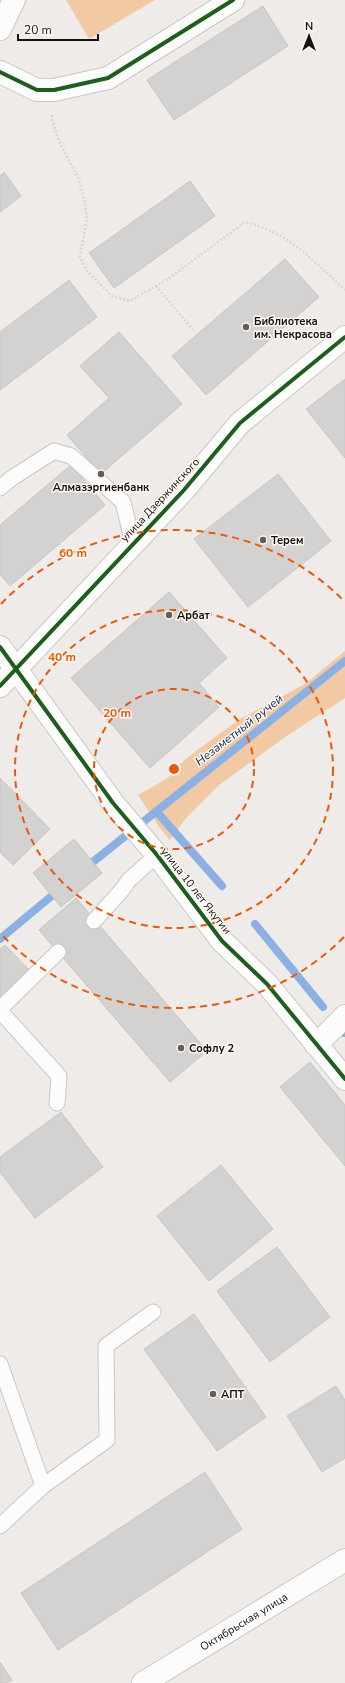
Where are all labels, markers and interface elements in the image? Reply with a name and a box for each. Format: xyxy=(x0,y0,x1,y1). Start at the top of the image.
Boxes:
scale bar xyxy=(18,16,98,42)
north arrow xyxy=(289,16,329,56)
text: N xyxy=(305,19,313,34)
text: 20 m xyxy=(24,22,52,38)
place label: Библиотека им. Некрасова xyxy=(254,314,332,342)
marker: Библиотека им. Некрасова xyxy=(241,322,251,332)
street label: улица Дзержинского xyxy=(117,455,203,545)
marker: Алмазэргиенбанк xyxy=(96,469,106,479)
place label: Алмазэргиенбанк xyxy=(53,480,150,495)
place label: Терем xyxy=(271,533,304,548)
marker: Терем xyxy=(258,535,268,545)
text: 60 m xyxy=(59,545,87,561)
place label: Арбат xyxy=(177,608,211,623)
marker: Арбат xyxy=(164,610,174,620)
text: 40 m xyxy=(48,649,76,665)
water label: Незаметный ручей xyxy=(192,691,286,769)
text: 20 m xyxy=(103,705,131,721)
centre of rings xyxy=(167,762,181,776)
street label: улица 10 лет Якутии xyxy=(157,845,235,937)
place label: Софлу 2 xyxy=(189,1041,235,1056)
marker: Софлу 2 xyxy=(176,1043,186,1053)
place label: АПТ xyxy=(221,1387,245,1402)
marker: АПТ xyxy=(208,1389,218,1399)
street label: Октябрьская улица xyxy=(197,1589,291,1654)

